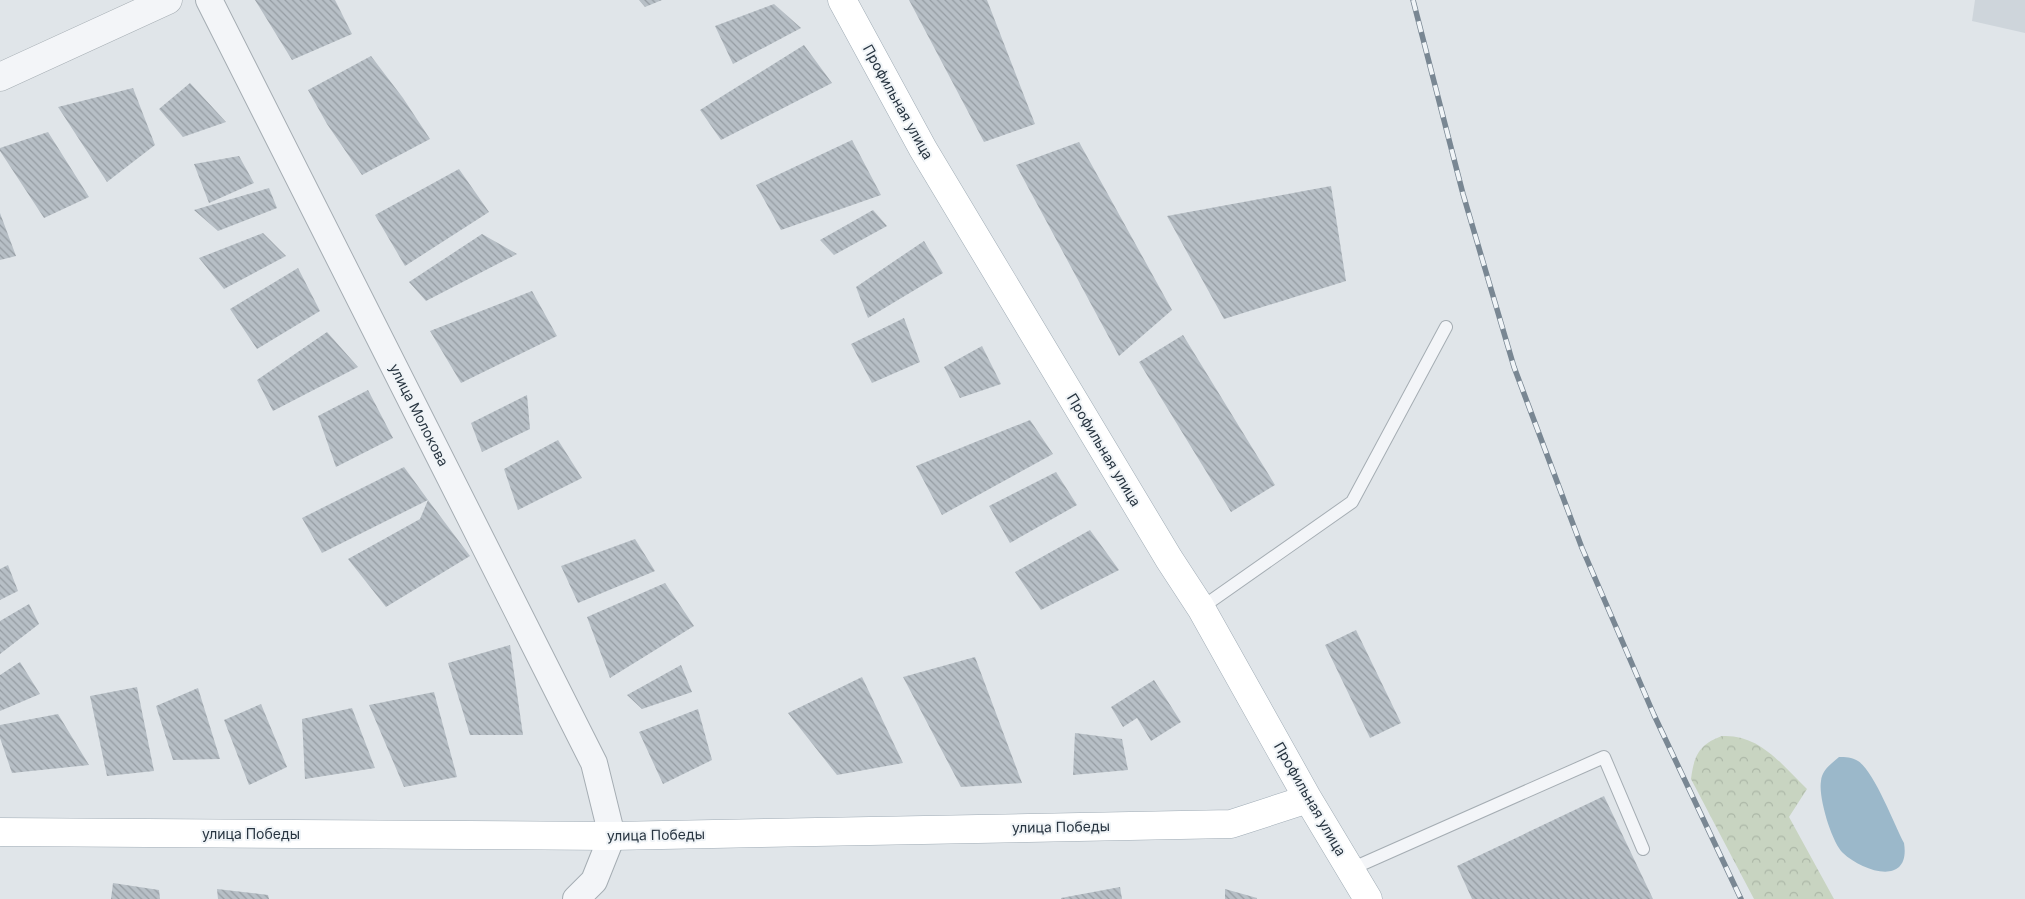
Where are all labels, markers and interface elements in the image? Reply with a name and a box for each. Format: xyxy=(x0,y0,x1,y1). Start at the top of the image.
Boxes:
street label: Профильная улица xyxy=(860,41,937,162)
street label: улица Молокова xyxy=(386,361,453,469)
street label: Профильная улица xyxy=(1064,390,1145,509)
street label: Профильная улица xyxy=(1271,739,1350,859)
street label: улица Победы xyxy=(1012,817,1110,836)
street label: улица Победы xyxy=(202,825,300,842)
street label: улица Победы xyxy=(607,825,705,844)

